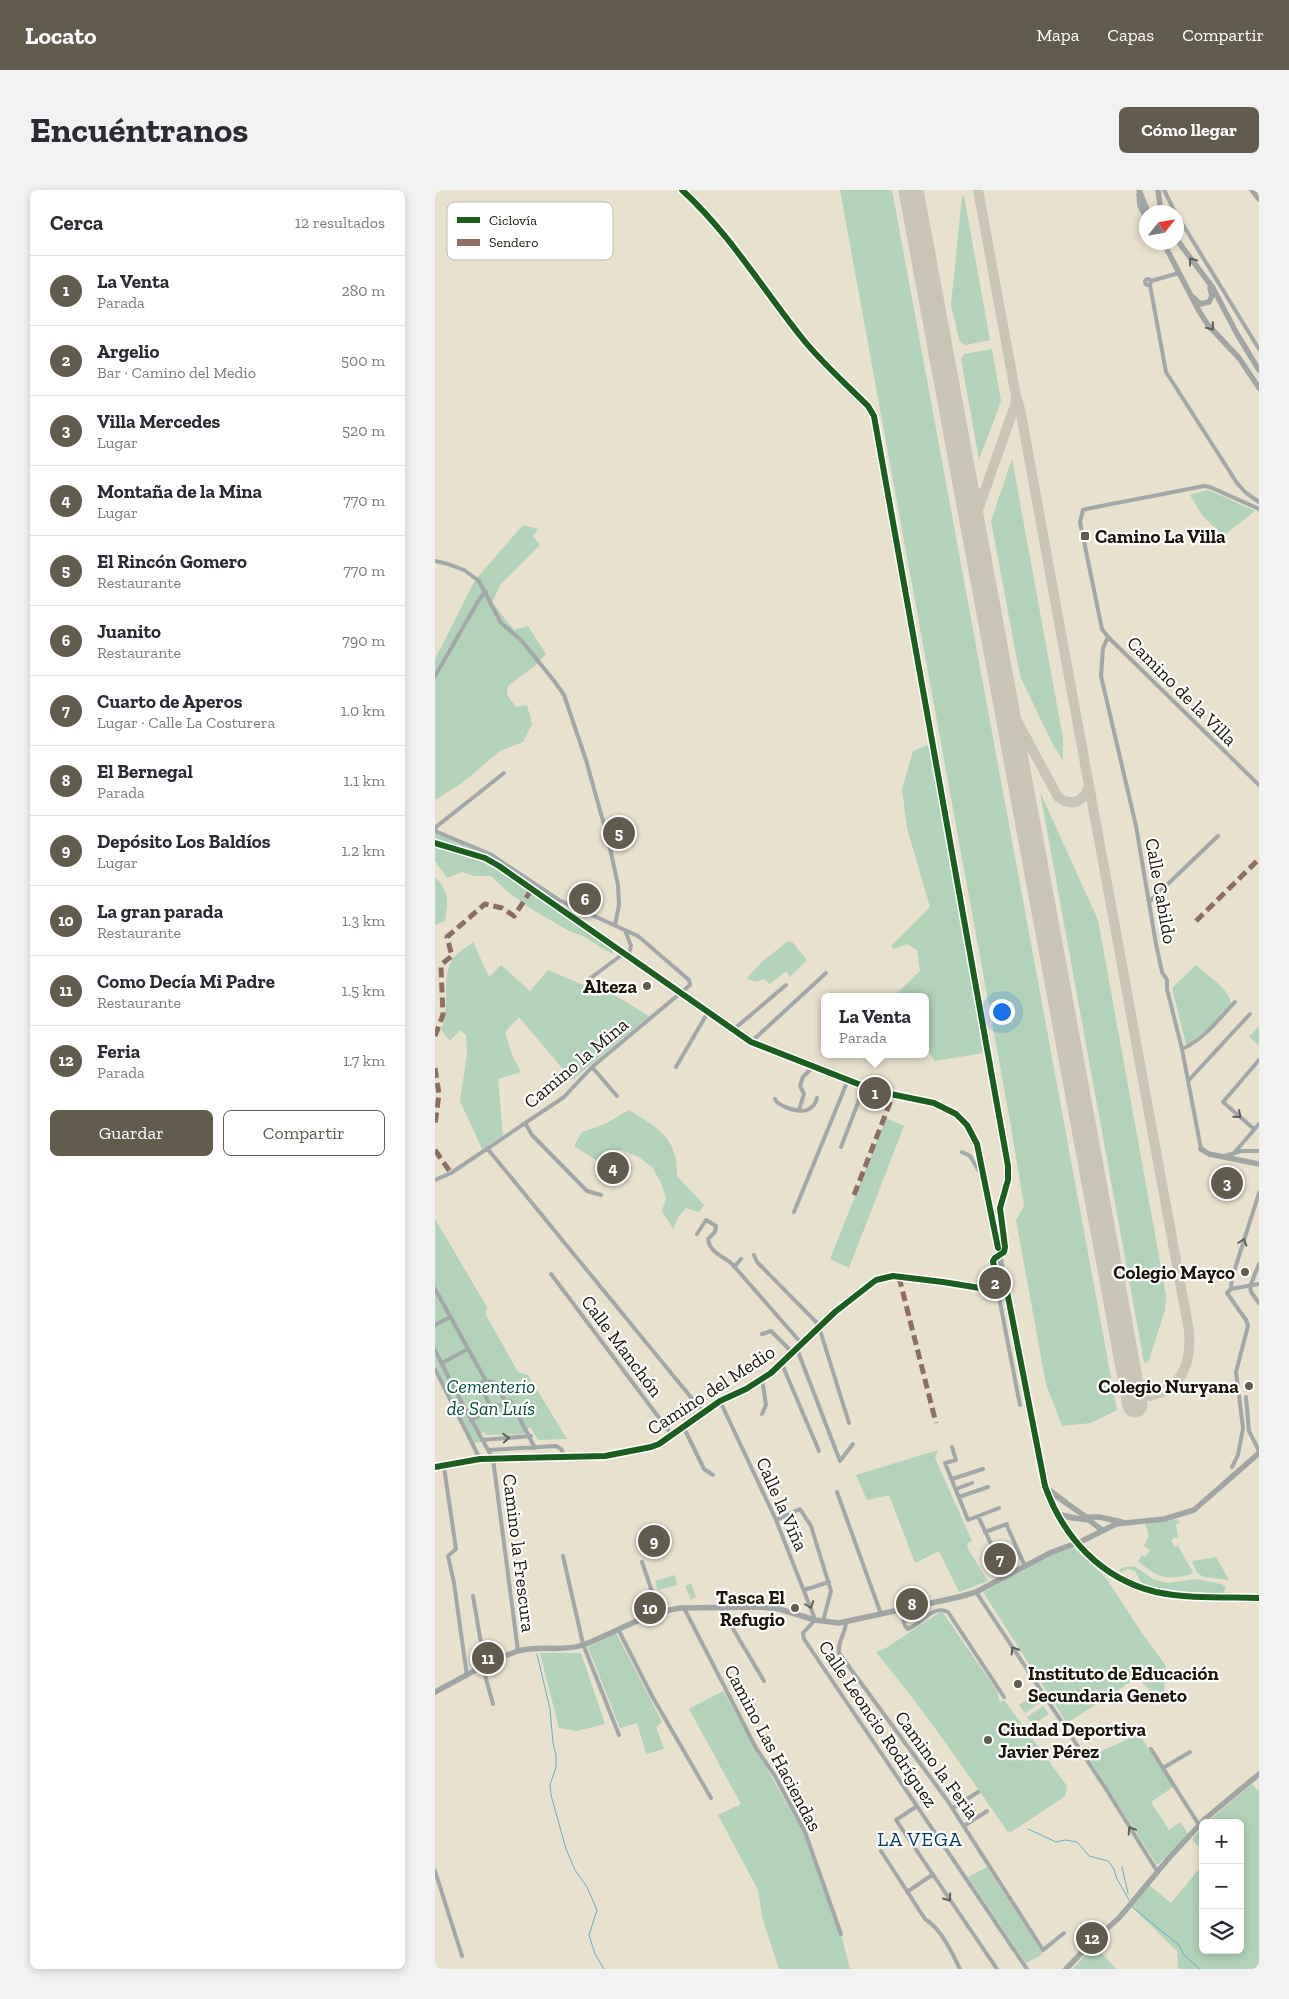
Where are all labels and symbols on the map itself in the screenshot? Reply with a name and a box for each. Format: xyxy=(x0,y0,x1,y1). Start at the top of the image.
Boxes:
legend xyxy=(447,202,613,260)
north arrow xyxy=(1139,205,1184,250)
text: Ciclovía xyxy=(489,212,537,229)
text: Sendero xyxy=(489,234,538,251)
one-way arrow xyxy=(1189,258,1197,267)
one-way arrow xyxy=(1205,322,1214,331)
place label: Camino La Villa xyxy=(1095,525,1226,548)
marker: Camino La Villa xyxy=(1079,530,1091,542)
street label: Camino de la Villa xyxy=(1122,631,1242,751)
pin: 5 xyxy=(603,814,635,852)
street label: Calle Cabildo xyxy=(1140,836,1182,946)
pin: 6 xyxy=(569,880,601,918)
place label: Alteza xyxy=(583,975,637,998)
marker: Alteza xyxy=(641,980,653,992)
your location xyxy=(989,999,1015,1025)
street label: Camino la Mina xyxy=(519,1013,633,1113)
pin: 1 xyxy=(859,1074,891,1112)
one-way arrow xyxy=(1233,1110,1242,1119)
pin: 4 xyxy=(597,1149,629,1187)
pin: 3 xyxy=(1211,1164,1243,1202)
one-way arrow xyxy=(1238,1239,1248,1247)
place label: Colegio Mayco xyxy=(1113,1261,1235,1284)
pin: 2 xyxy=(979,1264,1011,1302)
marker: Colegio Mayco xyxy=(1239,1266,1251,1278)
street label: Calle Manchón xyxy=(576,1291,668,1402)
street label: Camino del Medio xyxy=(643,1340,779,1440)
park label: Cementerio de San Luís xyxy=(447,1375,535,1420)
place label: Colegio Nuryana xyxy=(1098,1375,1239,1398)
marker: Colegio Nuryana xyxy=(1243,1380,1255,1392)
one-way arrow xyxy=(503,1433,511,1444)
street label: Calle la Viña xyxy=(751,1454,813,1554)
street label: Camino la Frescura xyxy=(498,1473,540,1633)
pin: 9 xyxy=(638,1522,670,1560)
pin: 7 xyxy=(984,1540,1016,1578)
pin: 8 xyxy=(896,1585,928,1623)
place label: Tasca El Refugio xyxy=(716,1586,786,1631)
pin: 10 xyxy=(634,1589,666,1627)
one-way arrow xyxy=(804,1600,814,1609)
marker: Tasca El Refugio xyxy=(789,1602,801,1614)
street label: Calle Leoncio Rodríguez xyxy=(813,1636,943,1812)
pin: 11 xyxy=(472,1639,504,1677)
one-way arrow xyxy=(1011,1646,1020,1656)
street label: Camino Las Haciendas xyxy=(719,1661,827,1835)
place label: Instituto de Educación Secundaria Geneto xyxy=(1028,1662,1219,1707)
marker: Instituto de Educación Secundaria Geneto xyxy=(1012,1678,1024,1690)
street label: Camino la Feria xyxy=(890,1706,984,1824)
place label: Ciudad Deportiva Javier Pérez xyxy=(998,1718,1146,1763)
marker: Ciudad Deportiva Javier Pérez xyxy=(982,1734,994,1746)
one-way arrow xyxy=(1128,1826,1138,1835)
district label: LA VEGA xyxy=(877,1827,963,1851)
one-way arrow xyxy=(942,1892,951,1901)
pin: 12 xyxy=(1076,1919,1108,1957)

